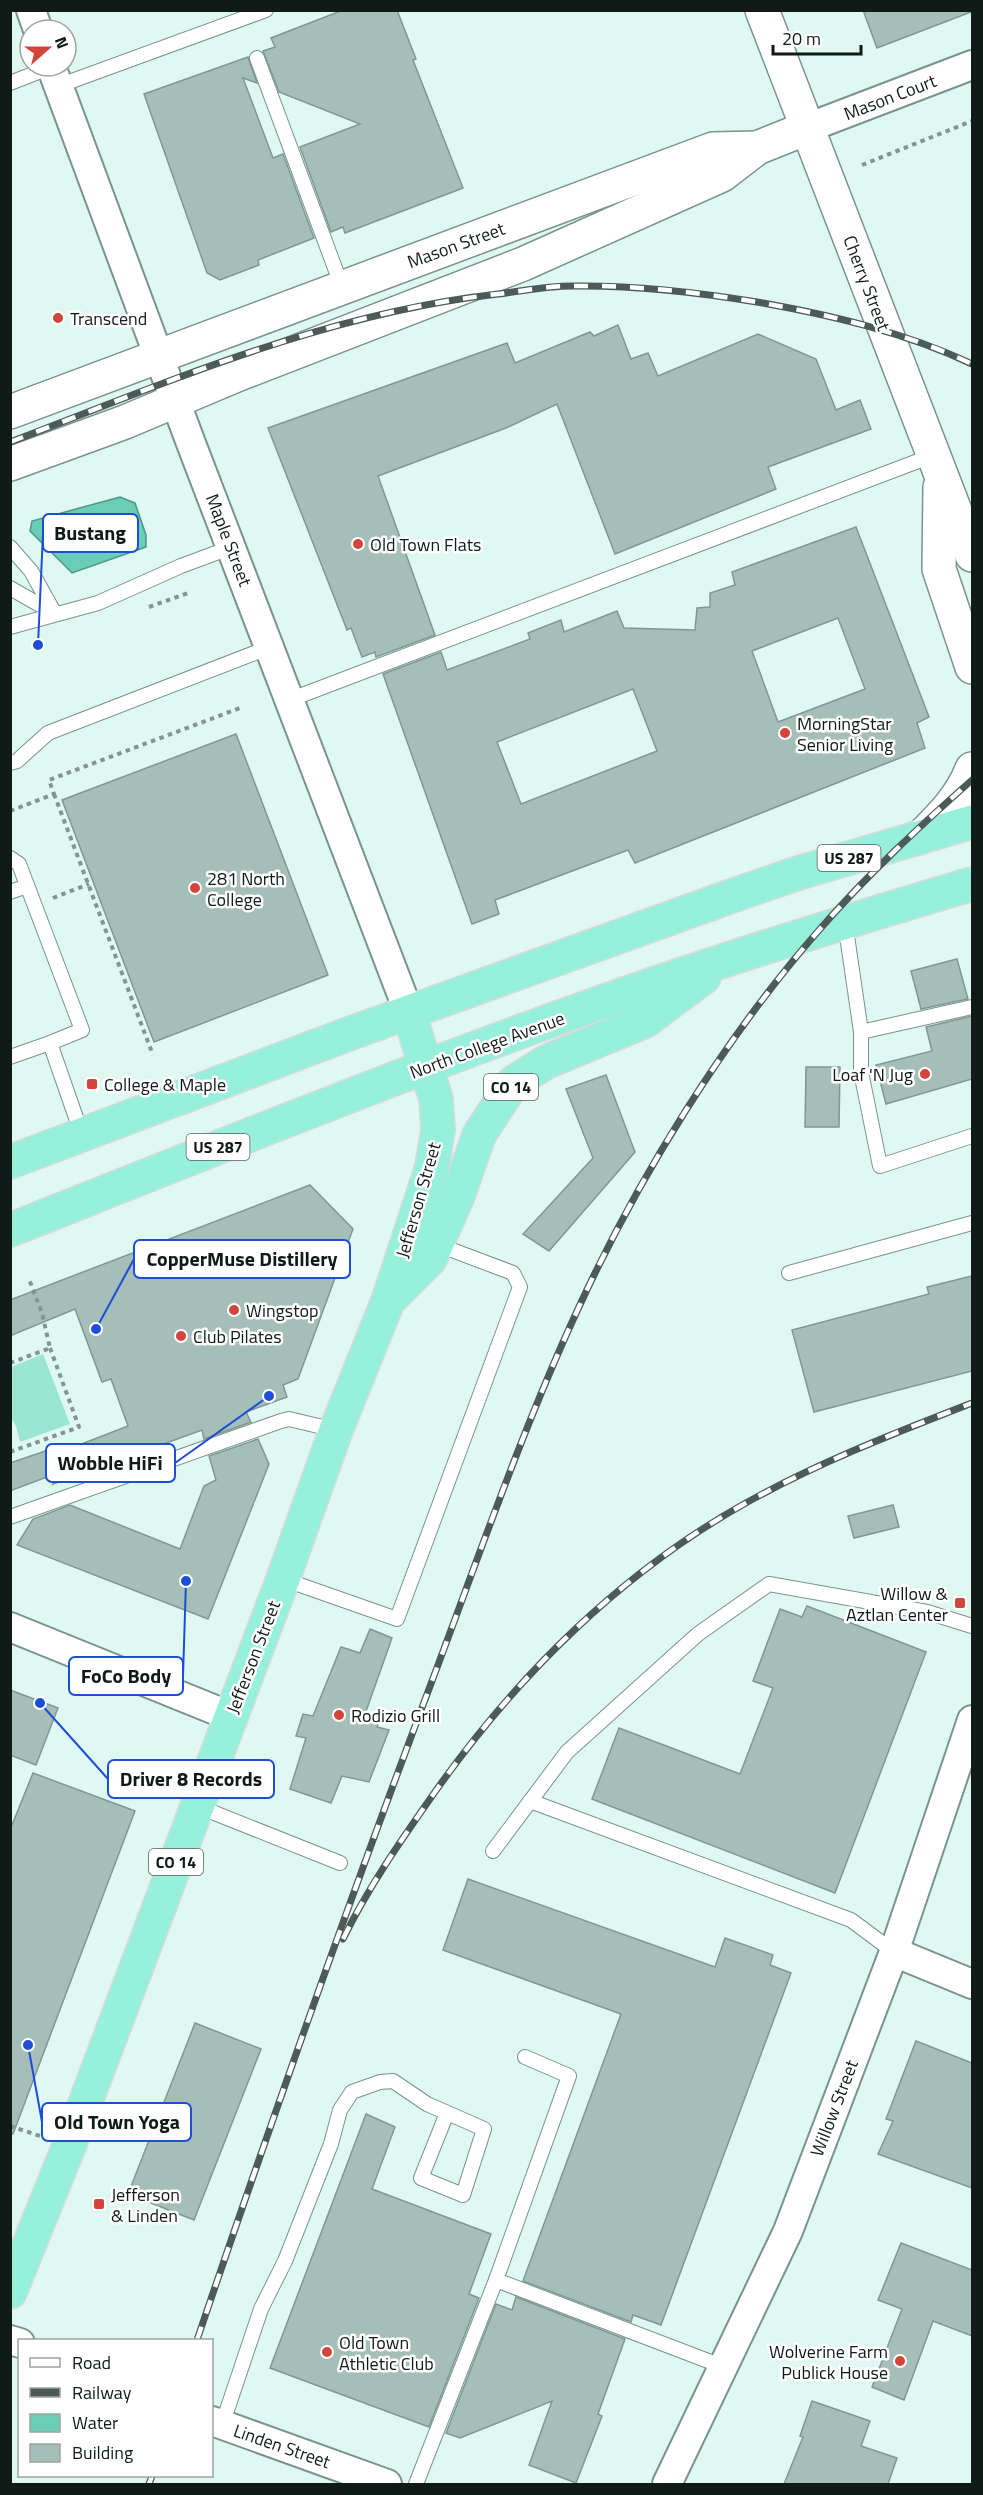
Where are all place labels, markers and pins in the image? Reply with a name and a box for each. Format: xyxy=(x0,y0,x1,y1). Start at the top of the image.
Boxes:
place label: Transcend xyxy=(70,305,147,332)
marker: Transcend xyxy=(51,311,65,325)
callout: Bustang xyxy=(43,514,138,552)
place label: Old Town Flats xyxy=(370,531,481,558)
marker: Old Town Flats xyxy=(351,537,365,551)
place label: MorningStar Senior Living xyxy=(797,710,893,758)
marker: MorningStar Senior Living xyxy=(778,726,792,740)
place label: 281 North College xyxy=(207,865,285,913)
marker: 281 North College xyxy=(188,881,202,895)
place label: Loaf 'N Jug xyxy=(832,1061,913,1088)
marker: Loaf 'N Jug xyxy=(918,1067,932,1081)
place label: College & Maple xyxy=(104,1071,226,1098)
marker: College & Maple xyxy=(85,1077,99,1091)
callout: CopperMuse Distillery xyxy=(134,1240,350,1278)
place label: Wingstop xyxy=(246,1297,319,1324)
marker: Wingstop xyxy=(227,1303,241,1317)
place label: Club Pilates xyxy=(193,1323,282,1350)
marker: Club Pilates xyxy=(174,1329,188,1343)
callout: Wobble HiFi xyxy=(46,1444,175,1482)
place label: Willow & Aztlan Center xyxy=(846,1580,949,1628)
marker: Willow & Aztlan Center xyxy=(953,1596,967,1610)
callout: FoCo Body xyxy=(69,1657,183,1695)
place label: Rodizio Grill xyxy=(351,1702,440,1729)
marker: Rodizio Grill xyxy=(332,1708,346,1722)
callout: Driver 8 Records xyxy=(108,1760,274,1798)
callout: Old Town Yoga xyxy=(42,2103,191,2141)
place label: Jefferson & Linden xyxy=(111,2181,180,2229)
marker: Jefferson & Linden xyxy=(92,2197,106,2211)
place label: Old Town Athletic Club xyxy=(339,2329,434,2377)
place label: Wolverine Farm Publick House xyxy=(769,2338,888,2386)
marker: Old Town Athletic Club xyxy=(320,2345,334,2359)
marker: Wolverine Farm Publick House xyxy=(893,2354,907,2368)

